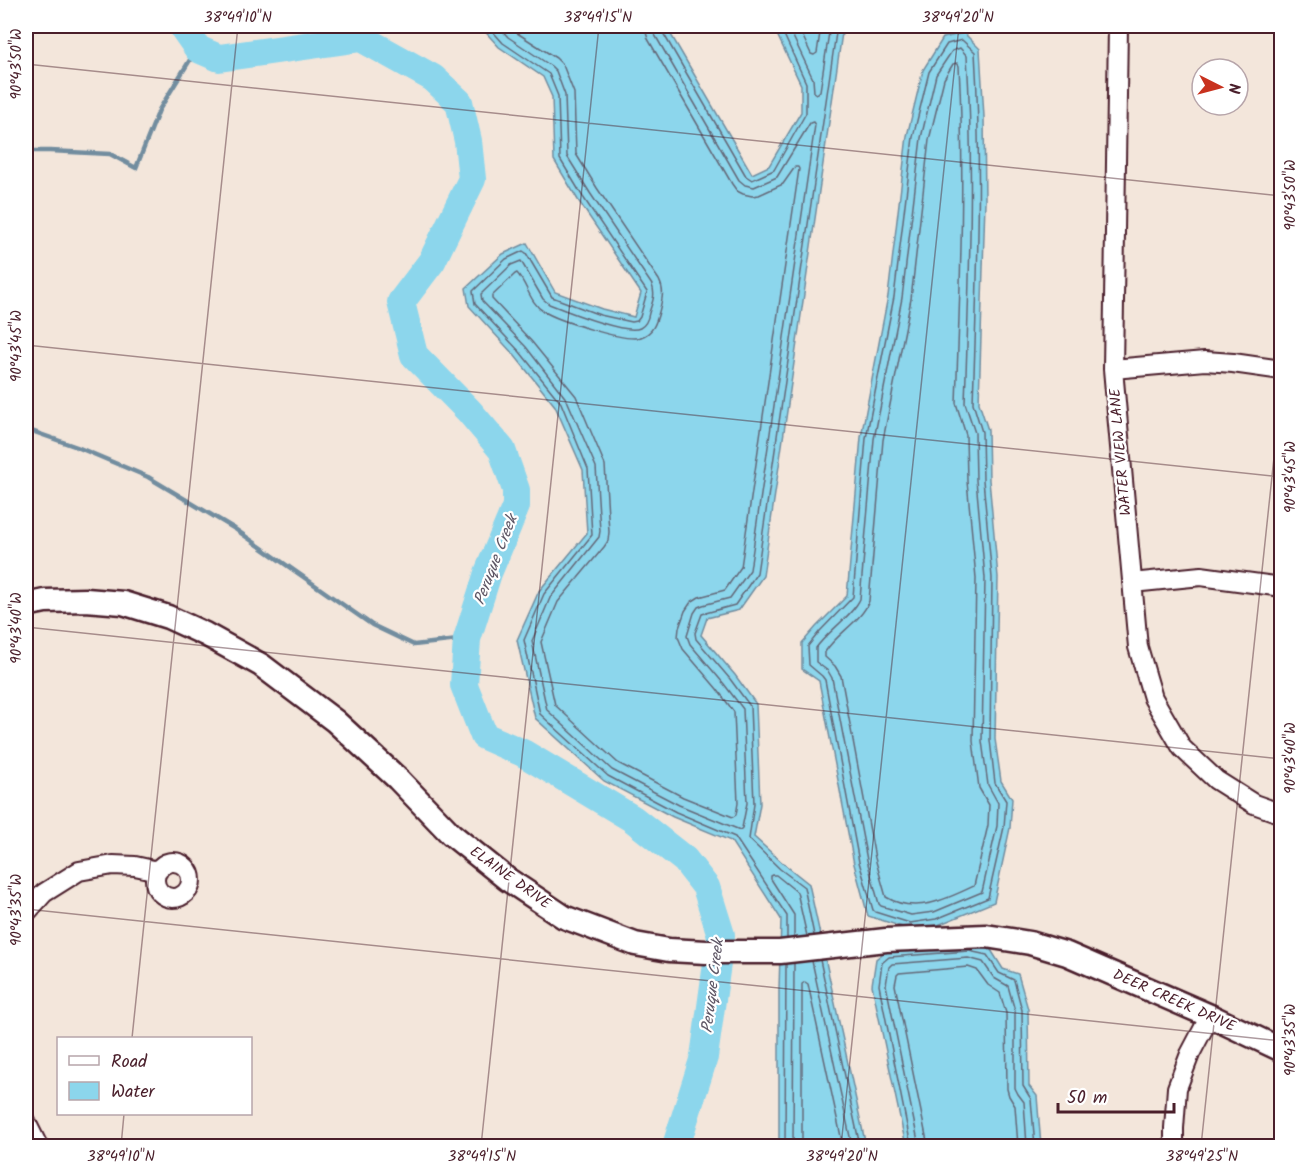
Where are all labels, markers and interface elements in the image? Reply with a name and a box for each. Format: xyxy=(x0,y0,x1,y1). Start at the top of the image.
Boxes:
text: 38°49'10"N xyxy=(204,6,272,30)
text: 38°49'15"N xyxy=(564,6,632,30)
text: 38°49'20"N xyxy=(922,6,994,30)
text: 90°43'50"W xyxy=(5,28,29,100)
north arrow xyxy=(1190,57,1250,117)
text: N xyxy=(1220,82,1246,95)
text: 90°43'50"W xyxy=(1279,159,1303,231)
text: 90°43'45"W xyxy=(5,310,29,382)
street label: WATER VIEW LANE xyxy=(1103,386,1139,517)
text: 90°43'45"W xyxy=(1279,441,1303,513)
water label: Peruque Creek xyxy=(467,509,526,609)
text: 90°43'40"W xyxy=(5,592,29,664)
text: 90°43'40"W xyxy=(1279,722,1303,794)
street label: ELAINE DRIVE xyxy=(464,840,557,916)
text: 90°43'35"W xyxy=(5,874,29,946)
water label: Peruque Creek xyxy=(695,935,731,1034)
street label: DEER CREEK DRIVE xyxy=(1109,963,1240,1039)
text: 90°43'35"W xyxy=(1279,1004,1303,1076)
legend xyxy=(57,1037,252,1115)
text: Road xyxy=(111,1048,148,1077)
scale bar xyxy=(1058,1076,1174,1114)
text: Water xyxy=(111,1078,156,1107)
text: 50 m xyxy=(1067,1084,1107,1113)
text: 38°49'10"N xyxy=(87,1145,155,1169)
text: 38°49'15"N xyxy=(448,1145,516,1169)
text: 38°49'20"N xyxy=(806,1145,878,1169)
text: 38°49'25"N xyxy=(1166,1145,1238,1169)

